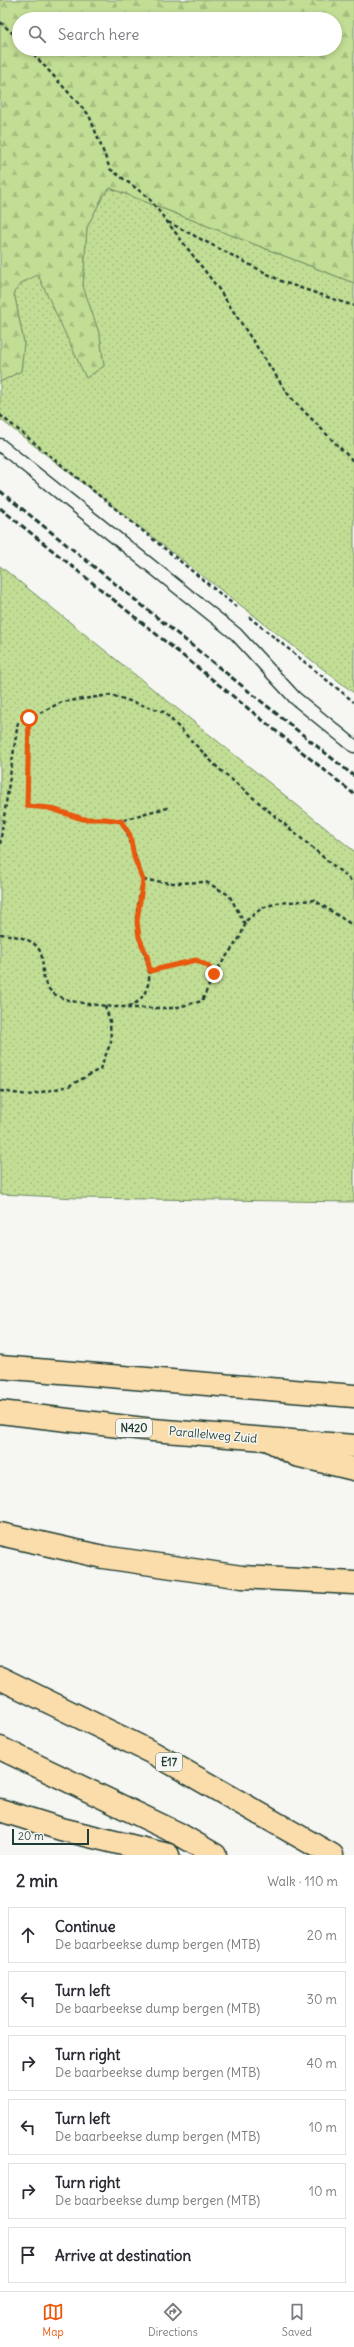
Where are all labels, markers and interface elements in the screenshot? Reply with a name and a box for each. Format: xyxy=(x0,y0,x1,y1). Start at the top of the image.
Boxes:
search box xyxy=(12,12,342,56)
icon: search xyxy=(26,23,48,45)
text: Search here xyxy=(58,25,139,44)
route start xyxy=(20,709,38,727)
route end xyxy=(205,965,223,983)
road number: N420 xyxy=(116,1419,152,1437)
street label: Parallelweg Zuid xyxy=(168,1423,258,1446)
road number: E17 xyxy=(156,1753,182,1771)
scale bar xyxy=(12,1827,89,1846)
text: 20 m xyxy=(18,1829,44,1843)
text: 2 min xyxy=(16,1870,58,1892)
text: Walk · 110 m xyxy=(267,1873,338,1890)
text: Continue xyxy=(55,1917,116,1936)
icon: ahead xyxy=(17,1924,39,1946)
text: 20 m xyxy=(307,1927,337,1944)
text: De baarbeekse dump bergen (MTB) xyxy=(55,1936,260,1953)
text: Turn left xyxy=(55,1981,110,2000)
icon: left xyxy=(17,1988,39,2010)
text: 30 m xyxy=(307,1991,337,2008)
text: De baarbeekse dump bergen (MTB) xyxy=(55,2000,260,2017)
text: Turn right xyxy=(55,2045,120,2064)
icon: right xyxy=(17,2052,39,2074)
text: 40 m xyxy=(306,2055,337,2072)
text: De baarbeekse dump bergen (MTB) xyxy=(55,2064,260,2081)
text: Turn left xyxy=(55,2109,110,2128)
icon: left xyxy=(17,2116,39,2138)
text: 10 m xyxy=(309,2119,337,2136)
text: De baarbeekse dump bergen (MTB) xyxy=(55,2128,260,2145)
text: Turn right xyxy=(55,2173,120,2192)
icon: right xyxy=(17,2180,39,2202)
text: 10 m xyxy=(309,2183,337,2200)
text: De baarbeekse dump bergen (MTB) xyxy=(55,2192,260,2209)
icon: arrive xyxy=(17,2244,39,2266)
text: Arrive at destination xyxy=(55,2246,191,2265)
tab: Map xyxy=(42,2301,64,2339)
tab: Directions xyxy=(148,2301,198,2339)
tab: Saved xyxy=(282,2301,312,2339)

